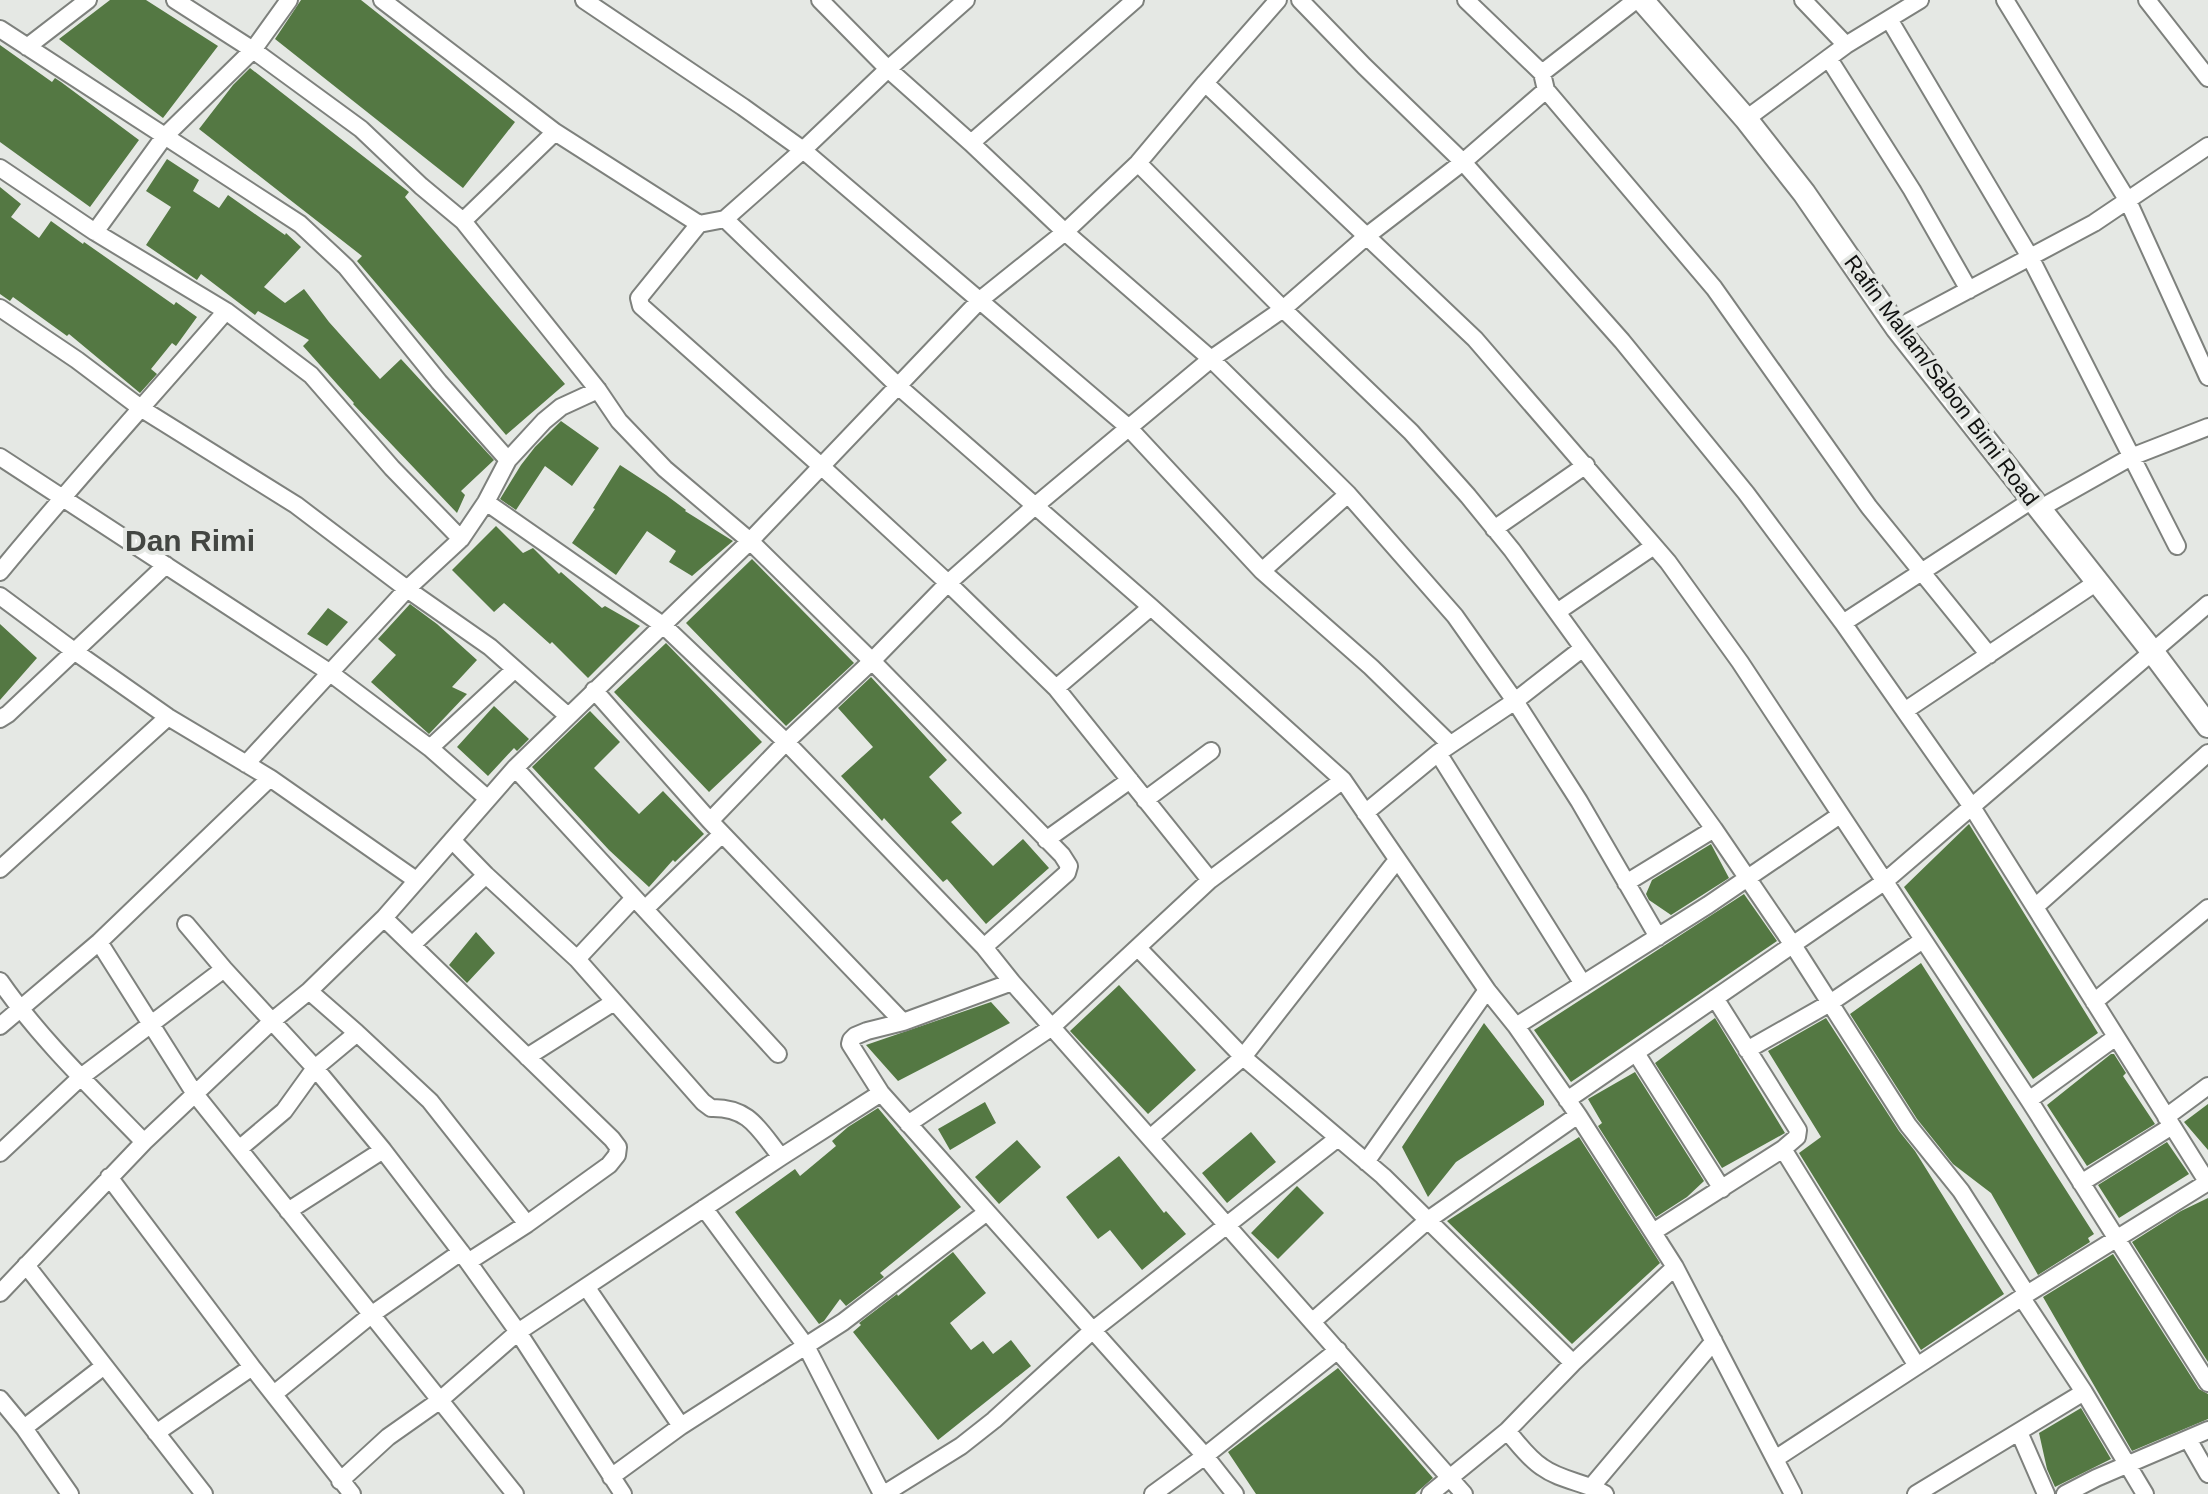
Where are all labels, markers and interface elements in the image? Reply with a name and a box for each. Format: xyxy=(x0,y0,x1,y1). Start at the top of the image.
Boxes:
street label: Rafin Mallam/Sabon Birni Road xyxy=(1839,250,2044,510)
district label: Dan Rimi xyxy=(125,524,255,557)

